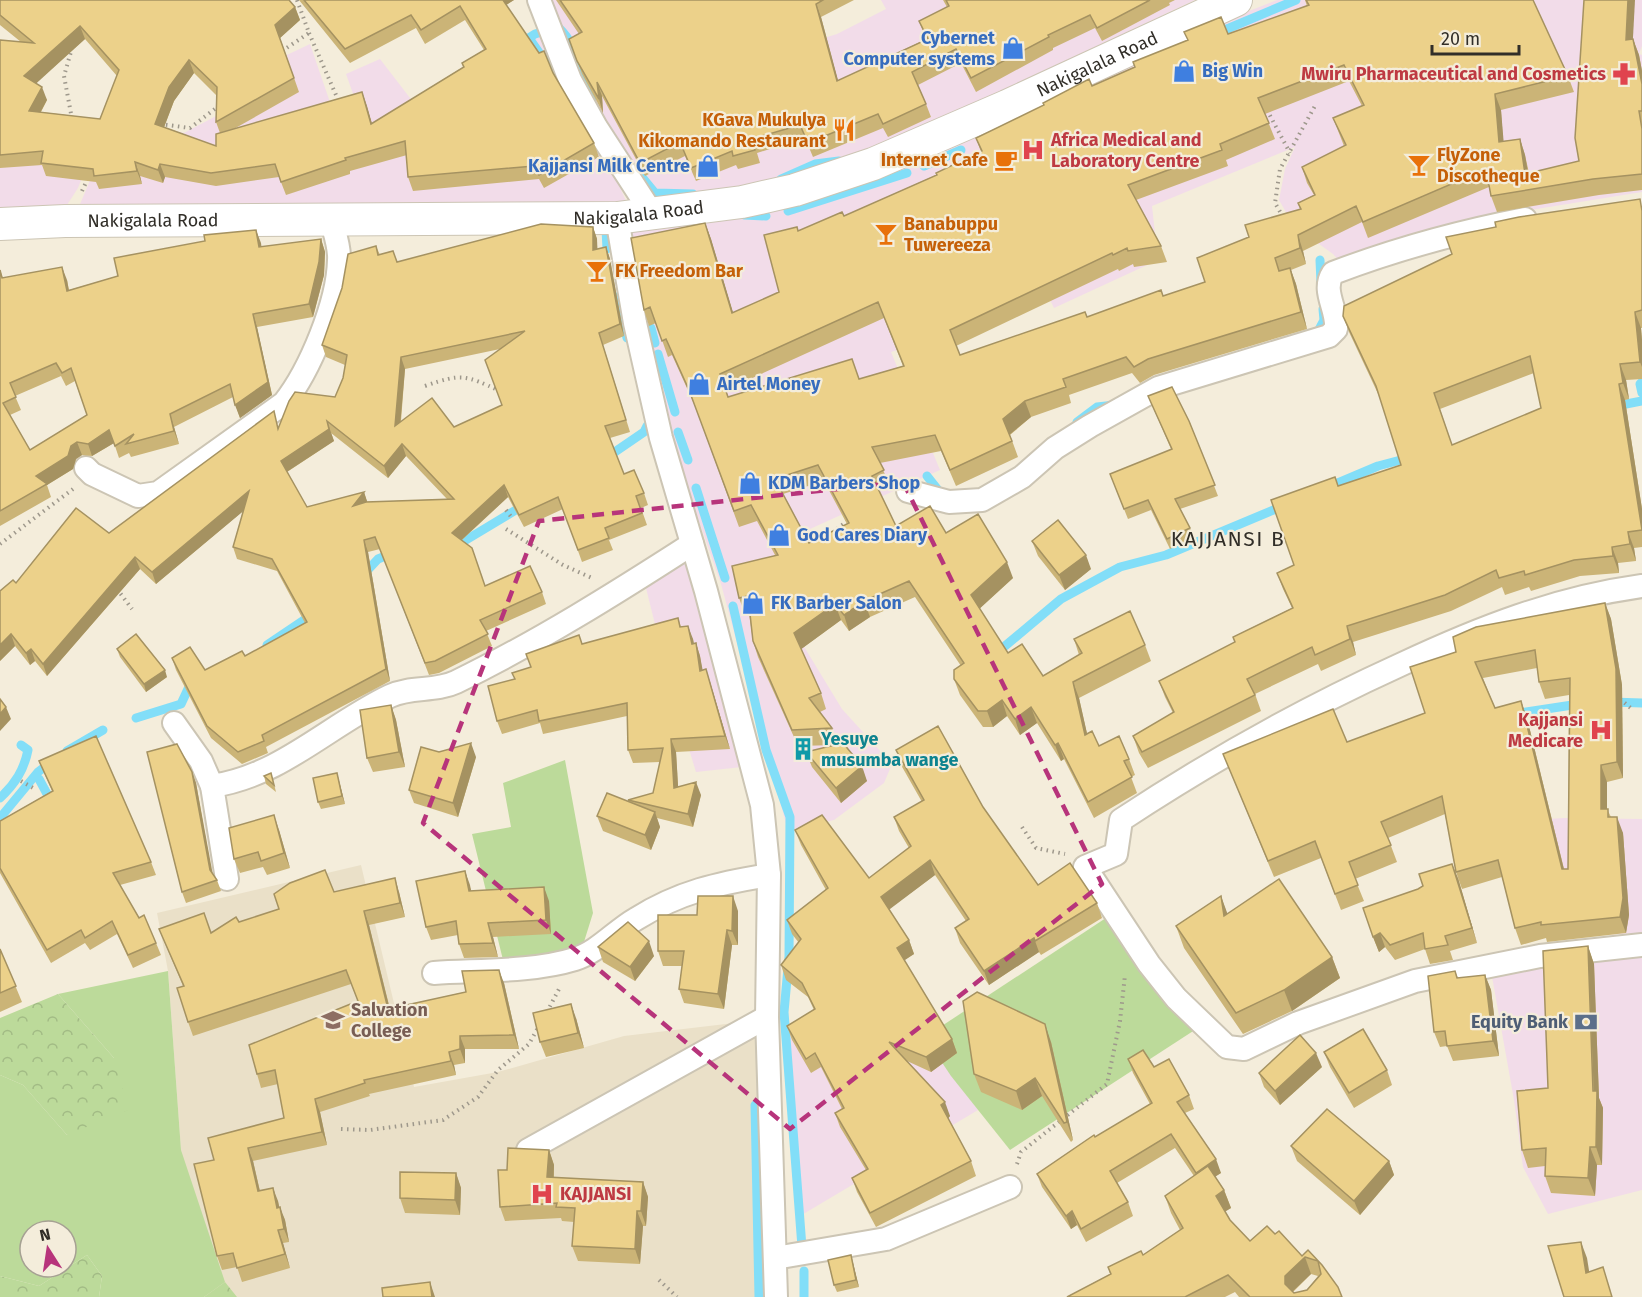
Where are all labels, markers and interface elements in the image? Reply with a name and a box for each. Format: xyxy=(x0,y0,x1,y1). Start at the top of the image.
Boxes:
scale bar xyxy=(1432,18,1519,56)
place label: Cybernet Computer systems xyxy=(844,27,996,70)
street label: Nakigalala Road xyxy=(1033,27,1161,102)
text: 20 m xyxy=(1441,28,1480,50)
shop icon: Cybernet Computer systems xyxy=(1000,35,1026,61)
shop icon: Big Win xyxy=(1171,58,1197,84)
place label: Big Win xyxy=(1202,60,1263,82)
pharmacy icon: Mwiru Pharmaceutical and Cosmetics xyxy=(1611,61,1637,87)
place label: Mwiru Pharmaceutical and Cosmetics xyxy=(1301,63,1606,85)
place label: KGava Mukulya Kikomando Restaurant xyxy=(638,109,827,152)
restaurant icon: KGava Mukulya Kikomando Restaurant xyxy=(831,117,857,143)
place label: Africa Medical and Laboratory Centre xyxy=(1050,129,1202,172)
hospital icon: Africa Medical and Laboratory Centre xyxy=(1020,137,1046,163)
place label: FlyZone Discotheque xyxy=(1437,144,1540,187)
cafe icon: Internet Cafe xyxy=(993,147,1019,173)
place label: Internet Cafe xyxy=(881,149,988,171)
bar icon: FlyZone Discotheque xyxy=(1406,152,1432,178)
shop icon: Kajjansi Milk Centre xyxy=(695,153,721,179)
place label: Kajjansi Milk Centre xyxy=(528,155,690,177)
street label: Nakigalala Road xyxy=(573,196,705,229)
street label: Nakigalala Road xyxy=(87,209,219,232)
place label: Banabuppu Tuwereeza xyxy=(904,213,998,256)
bar icon: Banabuppu Tuwereeza xyxy=(873,221,899,247)
bar icon: FK Freedom Bar xyxy=(584,258,610,284)
place label: FK Freedom Bar xyxy=(615,260,744,282)
shop icon: Airtel Money xyxy=(686,371,712,397)
place label: Airtel Money xyxy=(716,373,821,395)
shop icon: KDM Barbers Shop xyxy=(737,470,763,496)
place label: KDM Barbers Shop xyxy=(768,472,920,494)
shop icon: God Cares Diary xyxy=(766,522,792,548)
place label: God Cares Diary xyxy=(797,524,928,546)
district label: KAJJANSI B xyxy=(1171,526,1285,552)
shop icon: FK Barber Salon xyxy=(740,590,766,616)
place label: FK Barber Salon xyxy=(771,592,902,614)
place label: Kajjansi Medicare xyxy=(1508,709,1583,752)
hospital icon: Kajjansi Medicare xyxy=(1588,717,1614,743)
place label: Yesuye musumba wange xyxy=(820,728,958,771)
building icon: Yesuye musumba wange xyxy=(790,736,816,762)
place label: Salvation College xyxy=(351,999,428,1042)
school or university icon: Salvation College xyxy=(320,1007,346,1033)
bank icon: Equity Bank xyxy=(1573,1009,1599,1035)
place label: Equity Bank xyxy=(1471,1011,1569,1033)
hospital icon: KAJJANSI xyxy=(529,1181,555,1207)
place label: KAJJANSI xyxy=(560,1183,632,1205)
north arrow xyxy=(18,1219,78,1279)
text: N xyxy=(38,1224,52,1245)

